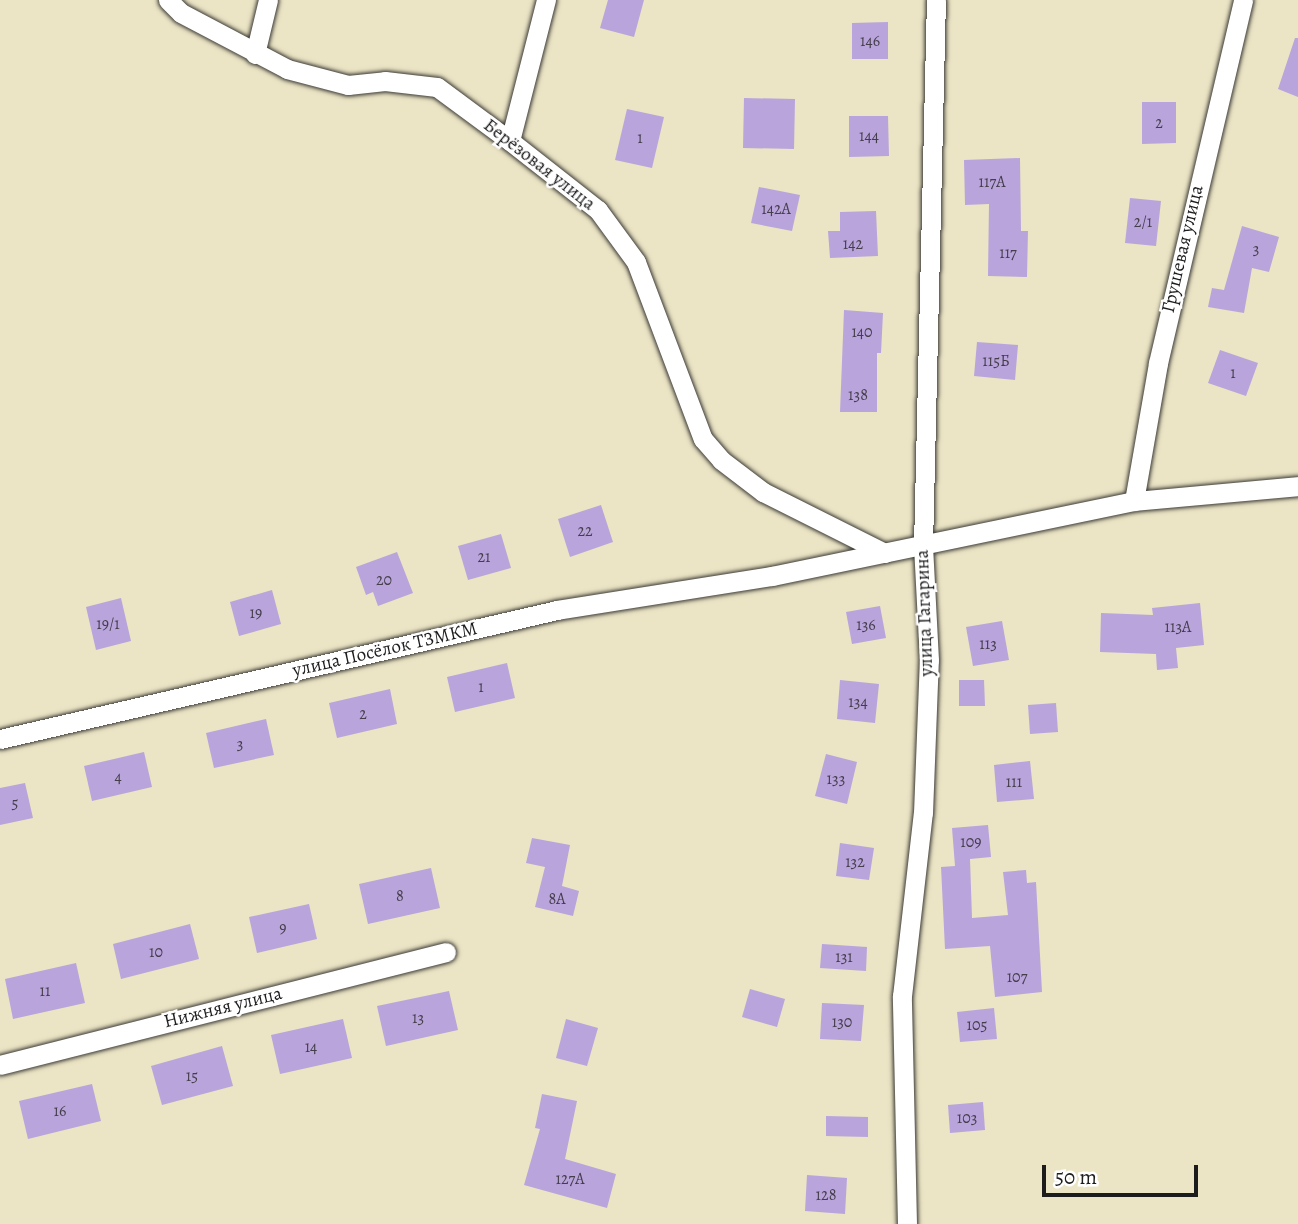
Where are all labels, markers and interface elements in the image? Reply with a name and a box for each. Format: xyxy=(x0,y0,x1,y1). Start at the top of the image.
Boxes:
house number: 146 xyxy=(860,31,880,51)
house number: 2 xyxy=(1155,113,1163,133)
street label: Берёзовая улица xyxy=(479,114,599,216)
house number: 144 xyxy=(859,126,879,146)
house number: 1 xyxy=(637,128,643,148)
house number: 117А xyxy=(978,172,1006,192)
street label: Грушевая улица xyxy=(1157,183,1209,315)
house number: 142А xyxy=(761,199,791,219)
house number: 2/1 xyxy=(1134,212,1152,232)
house number: 142 xyxy=(843,234,863,254)
house number: 3 xyxy=(1253,239,1259,259)
house number: 117 xyxy=(999,243,1017,263)
house number: 140 xyxy=(851,322,873,342)
house number: 115Б xyxy=(982,351,1010,371)
house number: 1 xyxy=(1230,363,1236,383)
house number: 138 xyxy=(848,385,868,405)
house number: 22 xyxy=(577,521,593,541)
house number: 21 xyxy=(477,547,491,567)
street label: улица Гагарина xyxy=(911,549,939,677)
house number: 20 xyxy=(376,570,392,590)
house number: 19 xyxy=(250,603,262,623)
house number: 19/1 xyxy=(96,614,120,634)
house number: 136 xyxy=(856,615,876,635)
house number: 113А xyxy=(1165,617,1191,637)
street label: улица Посёлок ТЗМКМ xyxy=(290,618,480,682)
house number: 113 xyxy=(979,634,997,654)
house number: 1 xyxy=(478,677,484,697)
house number: 134 xyxy=(848,692,868,712)
house number: 2 xyxy=(359,704,367,724)
house number: 3 xyxy=(237,734,243,754)
house number: 4 xyxy=(114,767,122,787)
house number: 133 xyxy=(827,769,845,789)
house number: 111 xyxy=(1006,772,1022,792)
house number: 5 xyxy=(12,793,18,813)
house number: 109 xyxy=(960,832,982,852)
house number: 132 xyxy=(845,852,865,872)
house number: 8 xyxy=(396,886,404,906)
house number: 8А xyxy=(548,889,566,909)
house number: 9 xyxy=(279,918,287,938)
house number: 10 xyxy=(149,942,163,962)
house number: 131 xyxy=(835,947,853,967)
house number: 107 xyxy=(1007,967,1027,987)
house number: 11 xyxy=(40,981,50,1001)
street label: Нижняя улица xyxy=(161,982,285,1034)
house number: 13 xyxy=(412,1008,424,1028)
house number: 130 xyxy=(832,1012,852,1032)
house number: 105 xyxy=(967,1015,987,1035)
house number: 14 xyxy=(305,1037,317,1057)
house number: 15 xyxy=(186,1066,198,1086)
house number: 16 xyxy=(54,1101,66,1121)
house number: 103 xyxy=(957,1108,977,1128)
scale bar xyxy=(1046,1150,1202,1194)
text: 50 m xyxy=(1055,1163,1097,1191)
house number: 127А xyxy=(555,1169,585,1189)
house number: 128 xyxy=(816,1185,836,1205)

